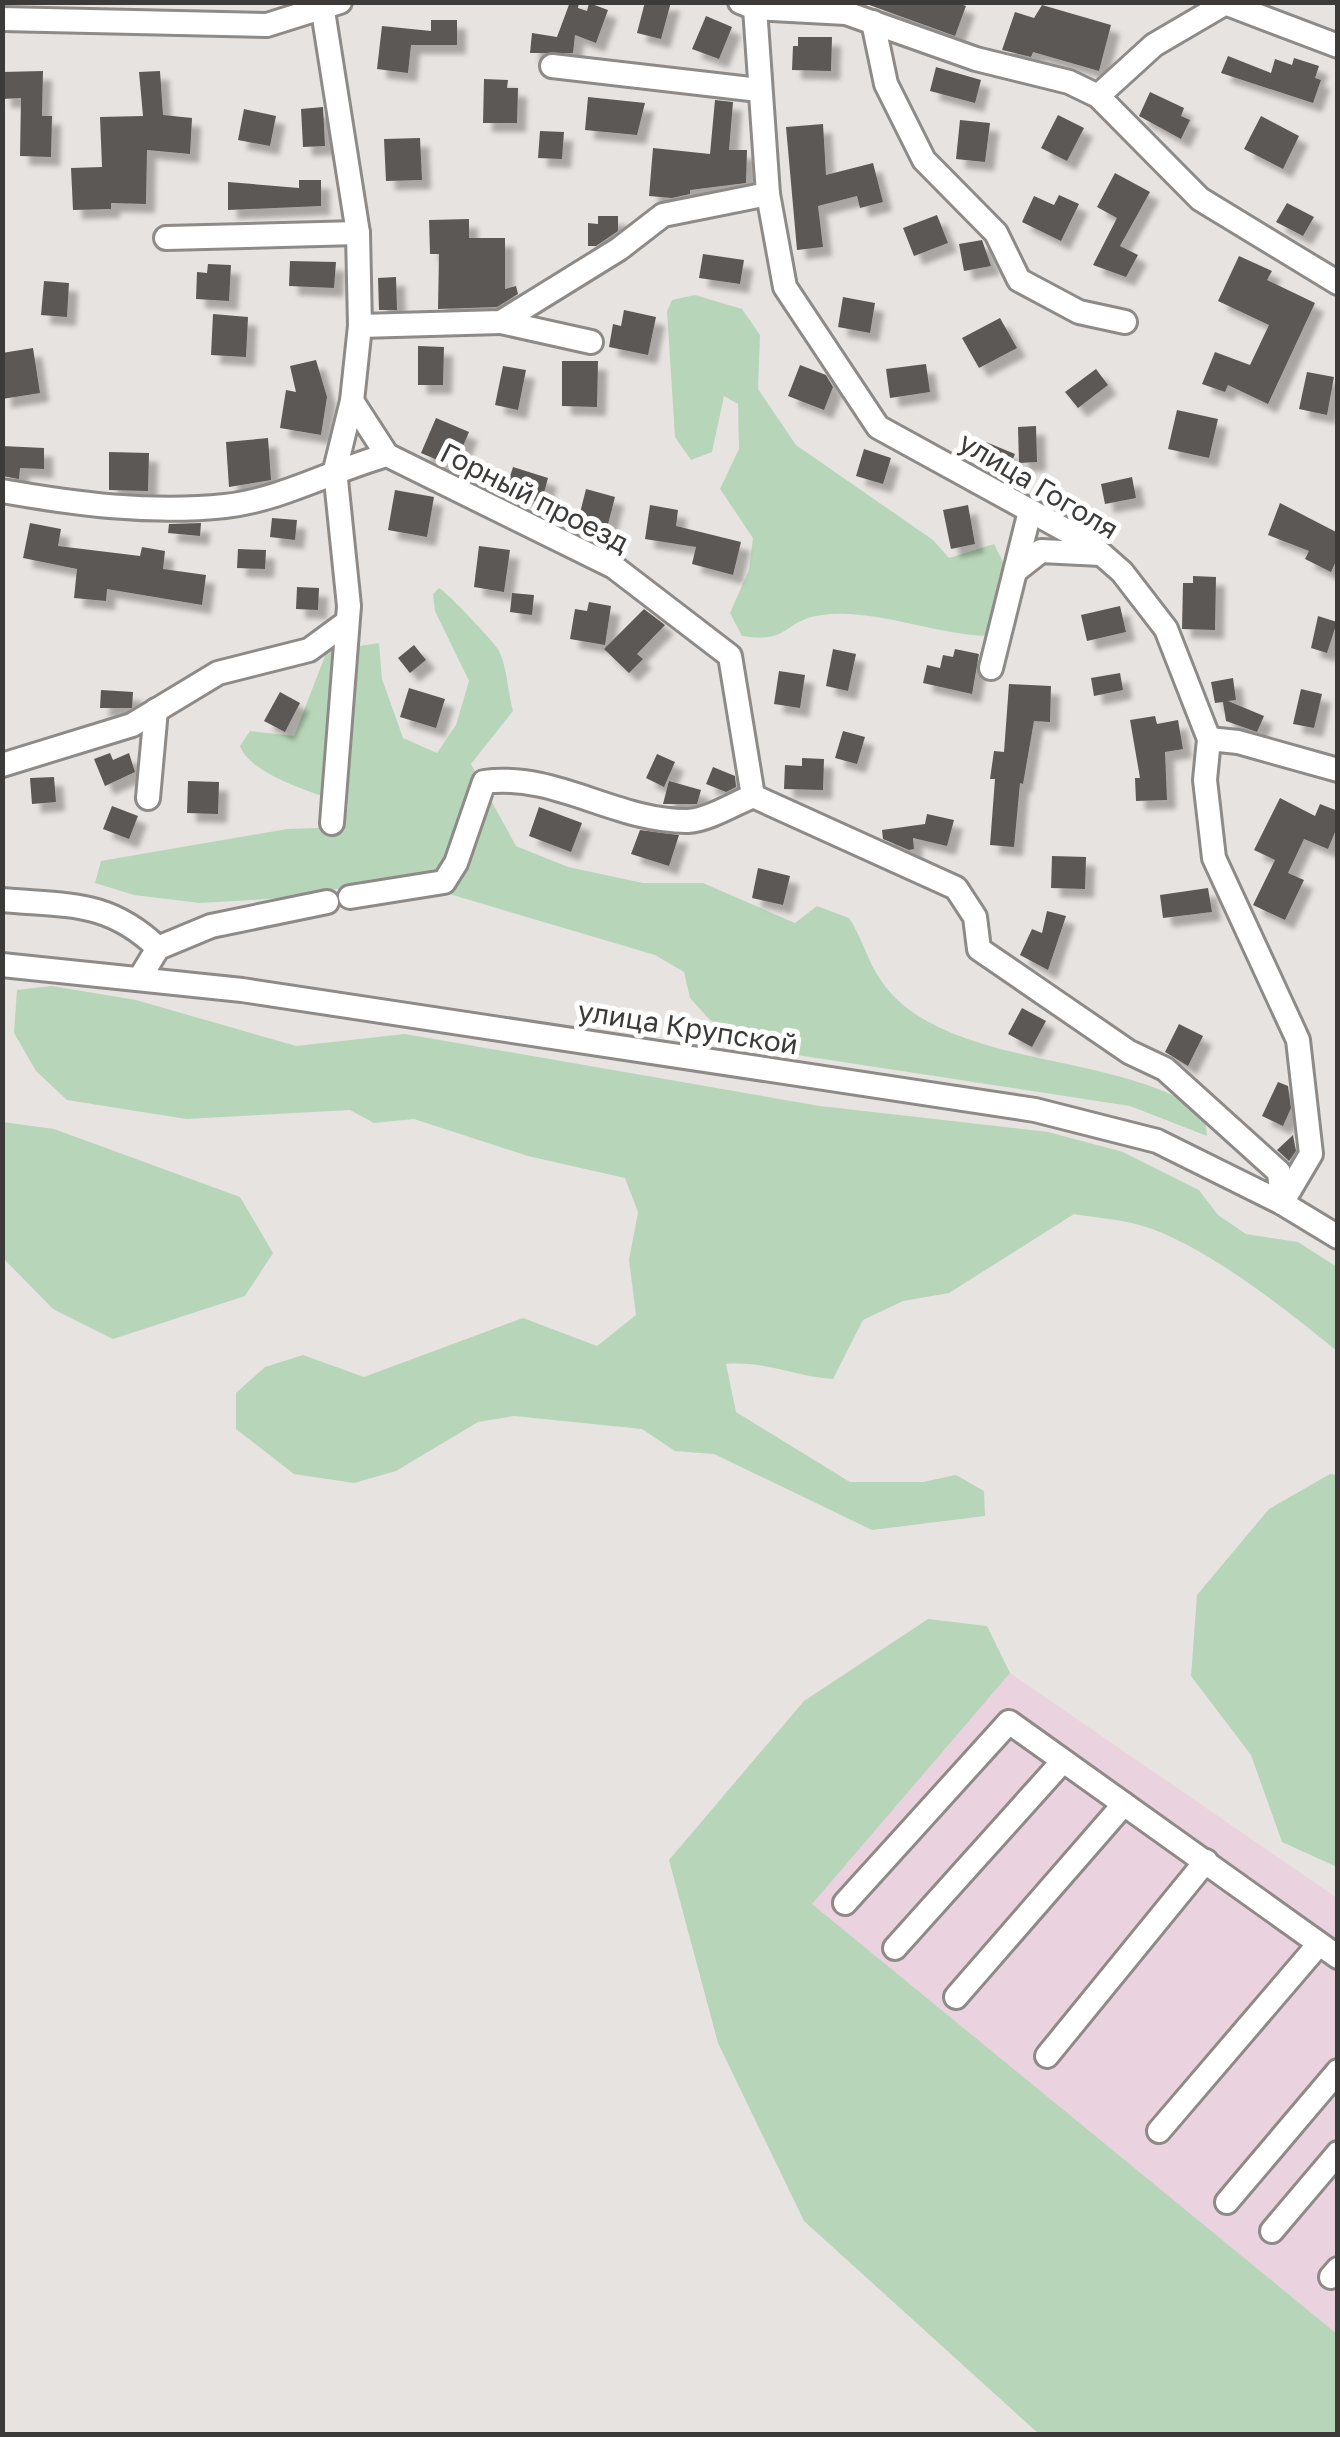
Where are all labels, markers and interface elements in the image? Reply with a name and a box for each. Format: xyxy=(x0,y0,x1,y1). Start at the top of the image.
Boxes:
street label: улица Гоголя xyxy=(953,425,1125,545)
street label: Горный проезд xyxy=(435,435,635,559)
street label: улица Крупской xyxy=(576,993,800,1061)

